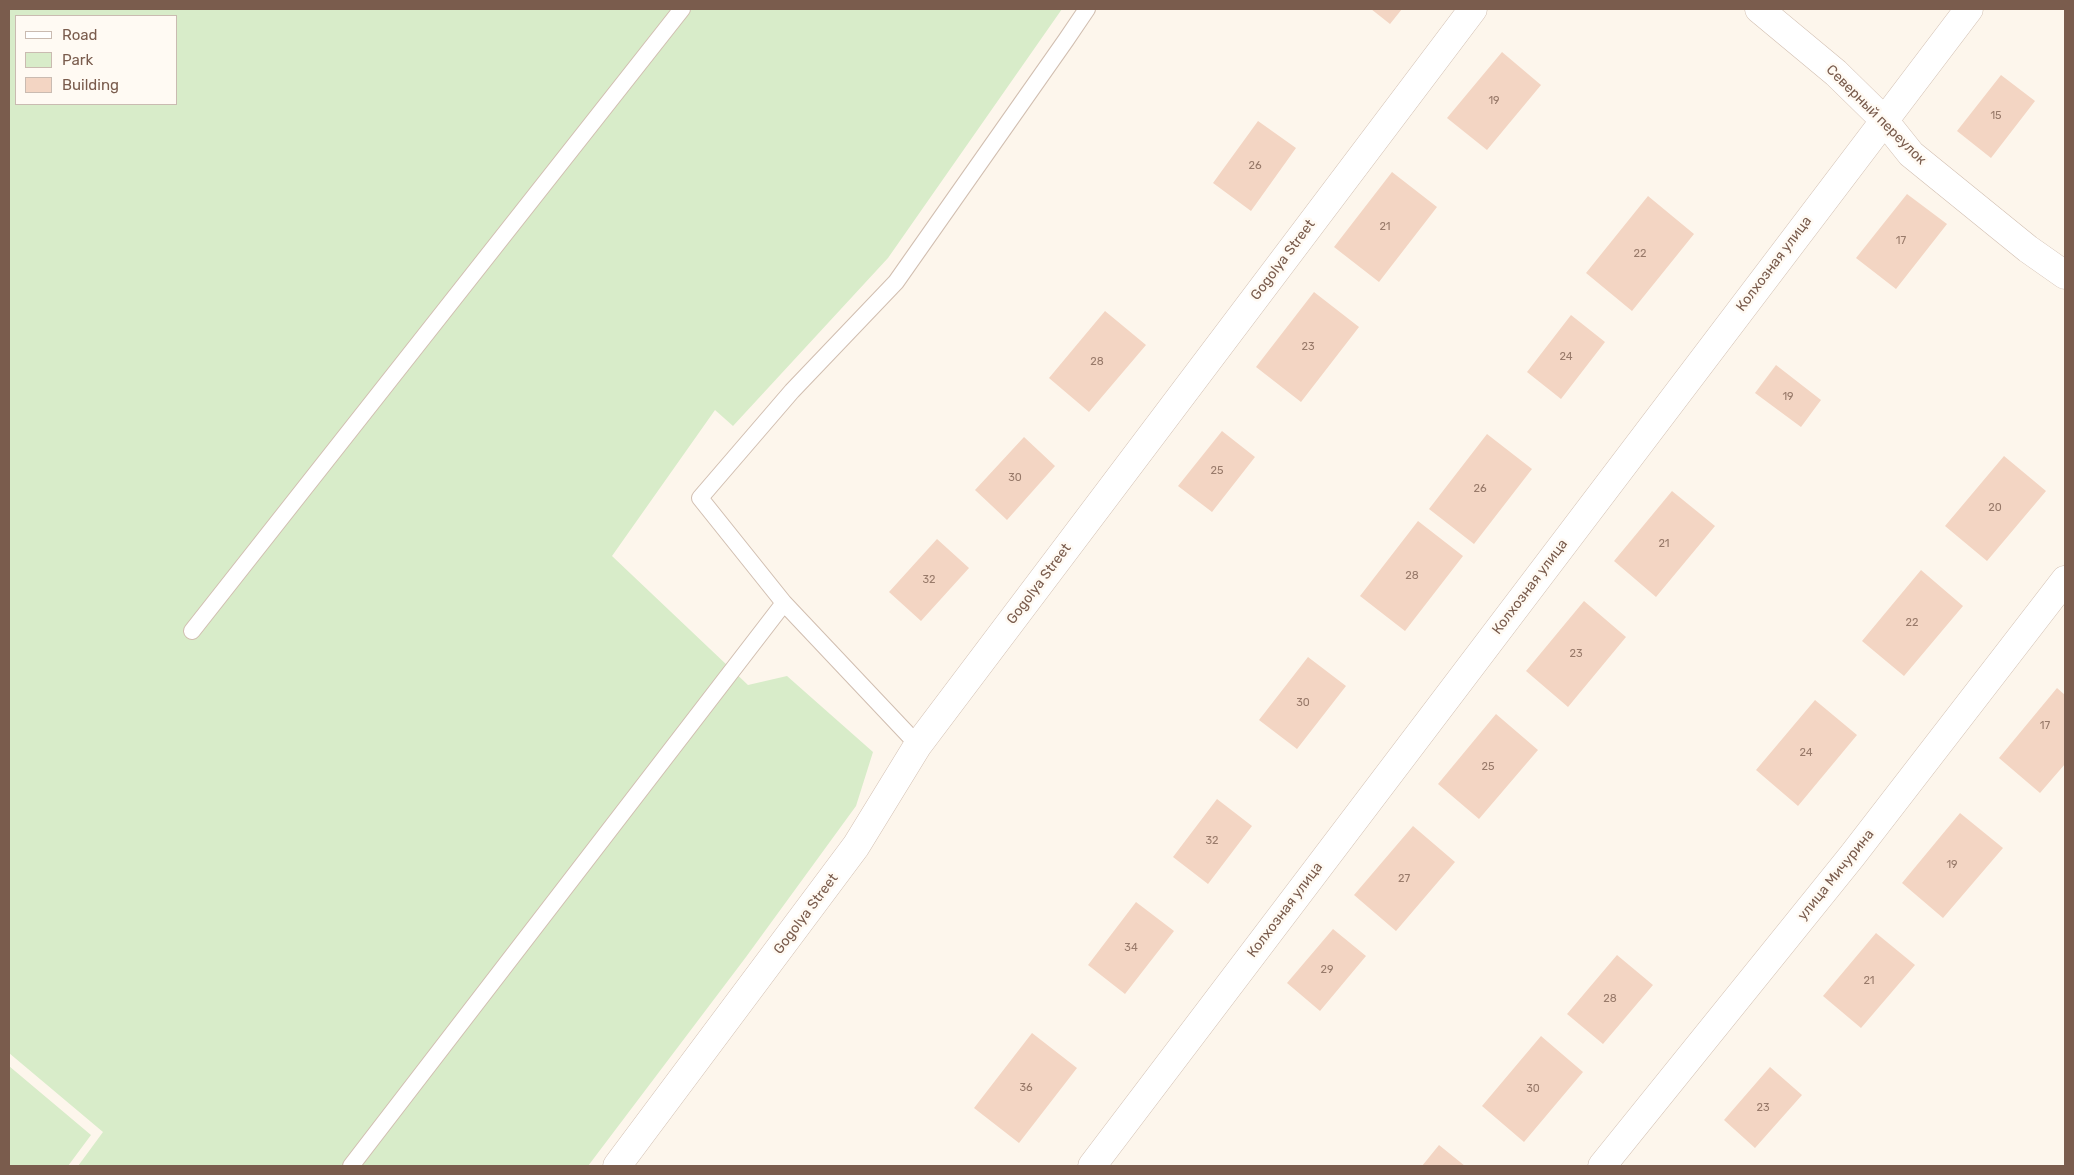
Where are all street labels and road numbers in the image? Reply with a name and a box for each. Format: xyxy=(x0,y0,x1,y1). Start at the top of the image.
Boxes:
street label: Северный переулок xyxy=(1822,61,1930,169)
street label: Колхозная улица xyxy=(1733,213,1815,315)
street label: Gogolya Street xyxy=(1247,216,1319,304)
street label: Колхозная улица xyxy=(1489,536,1571,638)
street label: Gogolya Street xyxy=(1003,540,1075,628)
street label: улица Мичурина xyxy=(1794,826,1878,924)
street label: Колхозная улица xyxy=(1244,859,1326,961)
street label: Gogolya Street xyxy=(770,870,842,958)

